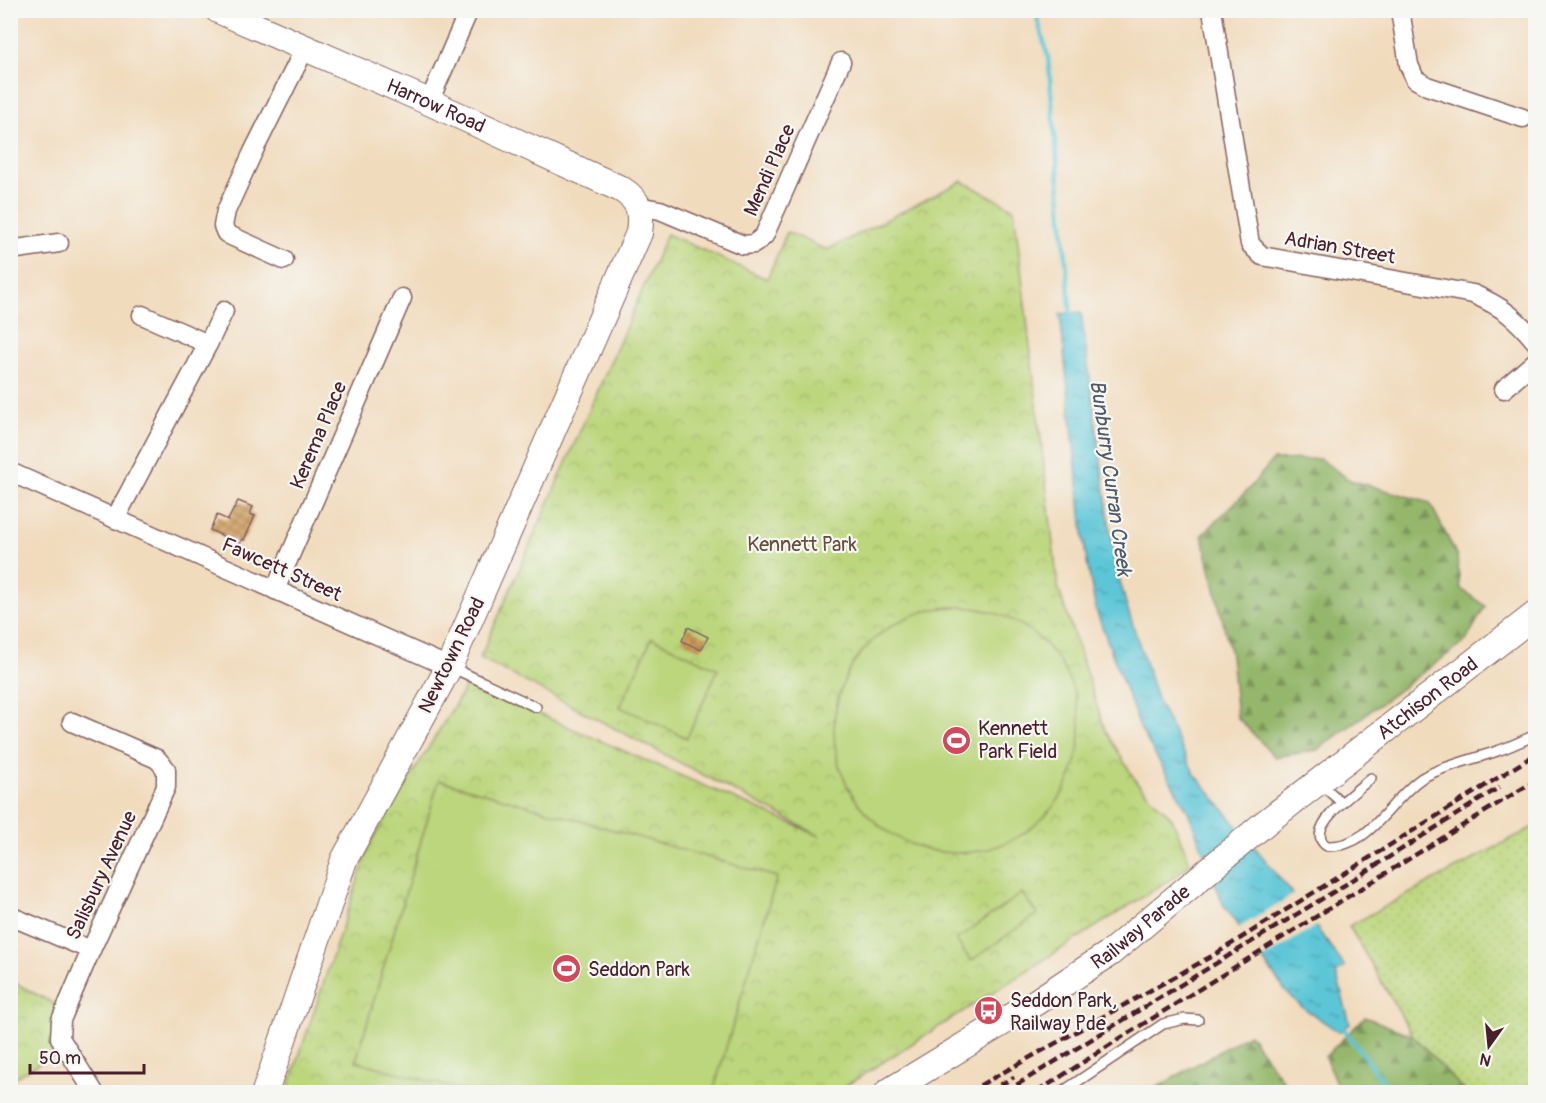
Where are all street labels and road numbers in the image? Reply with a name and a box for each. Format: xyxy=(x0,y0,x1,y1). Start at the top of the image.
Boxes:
street label: Harrow Road xyxy=(383,73,489,139)
street label: Mendi Place xyxy=(738,120,801,220)
street label: Adrian Street xyxy=(1283,225,1398,270)
street label: Kerema Place xyxy=(285,377,352,493)
street label: Fawcett Street xyxy=(218,532,346,607)
street label: Newtown Road xyxy=(413,593,490,717)
street label: Atchison Road xyxy=(1372,652,1483,745)
street label: Salisbury Avenue xyxy=(61,807,142,944)
street label: Railway Parade xyxy=(1086,879,1195,975)

